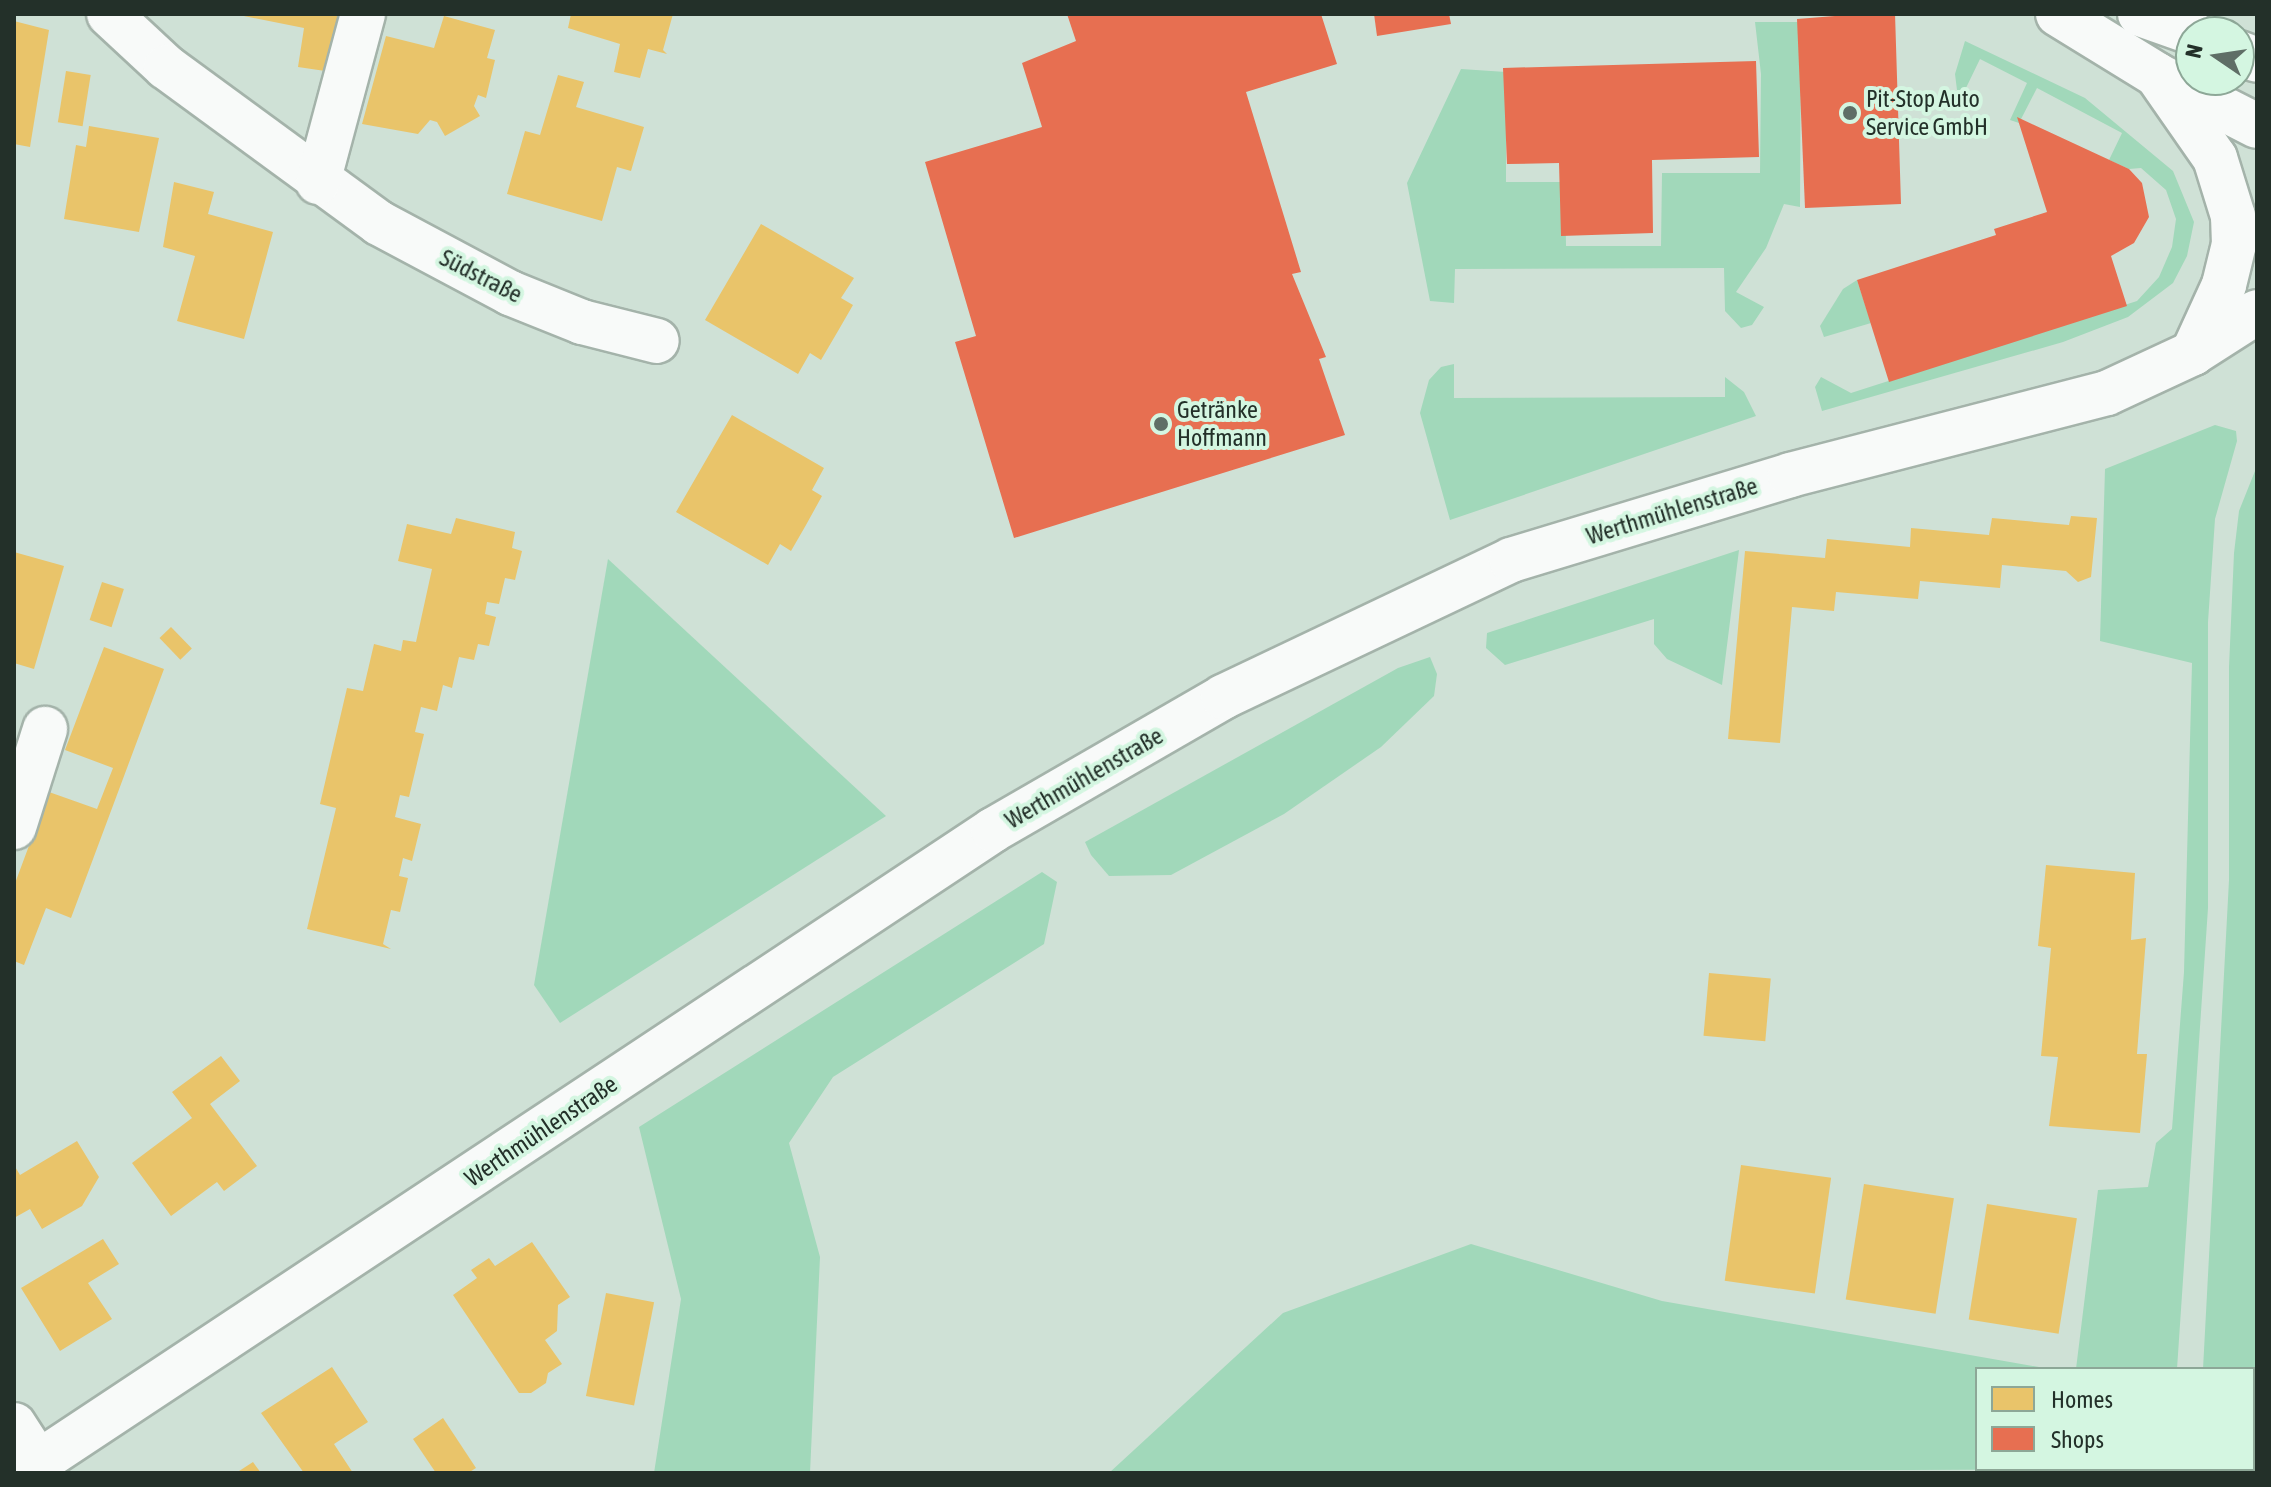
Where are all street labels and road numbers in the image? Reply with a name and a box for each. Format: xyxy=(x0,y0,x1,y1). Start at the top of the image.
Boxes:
street label: Südstraße xyxy=(435,243,527,309)
street label: Werthmühlenstraße xyxy=(1583,471,1761,551)
street label: Werthmühlenstraße xyxy=(1000,721,1168,835)
street label: Werthmühlenstraße xyxy=(459,1069,623,1193)

